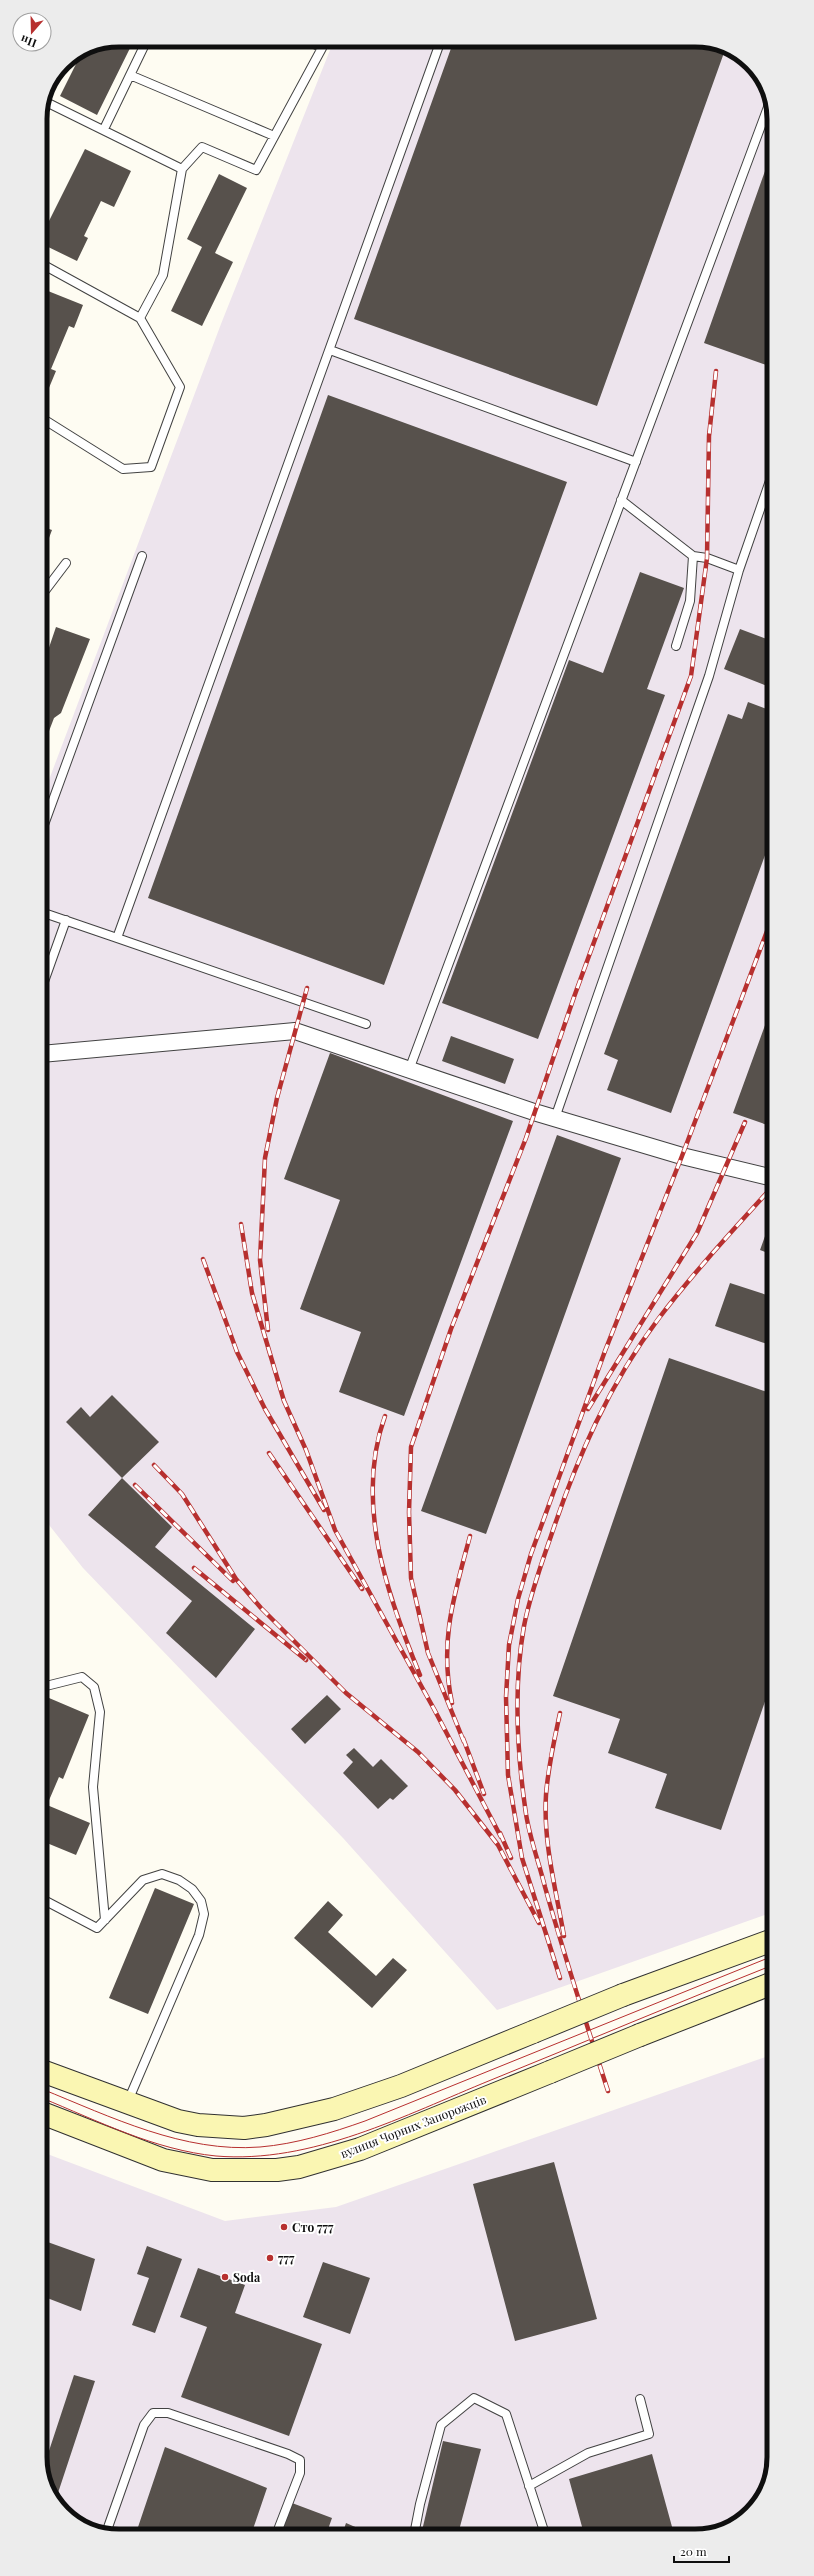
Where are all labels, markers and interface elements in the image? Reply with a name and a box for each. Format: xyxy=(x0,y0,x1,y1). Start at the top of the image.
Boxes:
north arrow xyxy=(12,12,52,52)
text: Пн xyxy=(18,32,38,52)
street label: вулиця Чорних Запорожців xyxy=(338,2091,489,2161)
place label: Сто 777 xyxy=(292,2219,334,2235)
marker: Сто 777 xyxy=(279,2222,289,2232)
place label: 777 xyxy=(278,2250,295,2266)
marker: 777 xyxy=(265,2253,275,2263)
place label: Soda xyxy=(233,2269,261,2285)
marker: Soda xyxy=(220,2272,230,2282)
scale bar xyxy=(674,2538,729,2564)
text: 20 m xyxy=(680,2543,707,2559)

